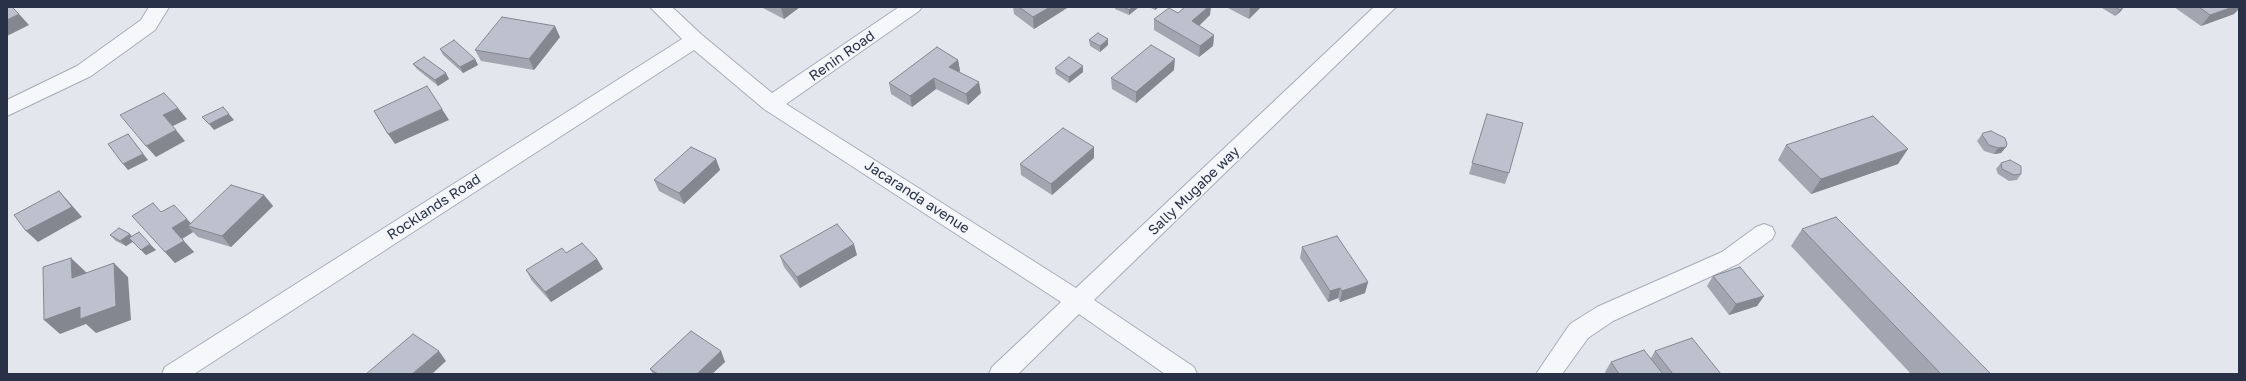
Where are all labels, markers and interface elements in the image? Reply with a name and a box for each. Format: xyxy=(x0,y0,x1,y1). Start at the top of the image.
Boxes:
street label: Renin Road xyxy=(806,27,878,85)
street label: Sally Mugabe way xyxy=(1145,143,1243,239)
street label: Jacaranda avenue xyxy=(861,157,973,237)
street label: Rocklands Road xyxy=(384,171,484,243)

